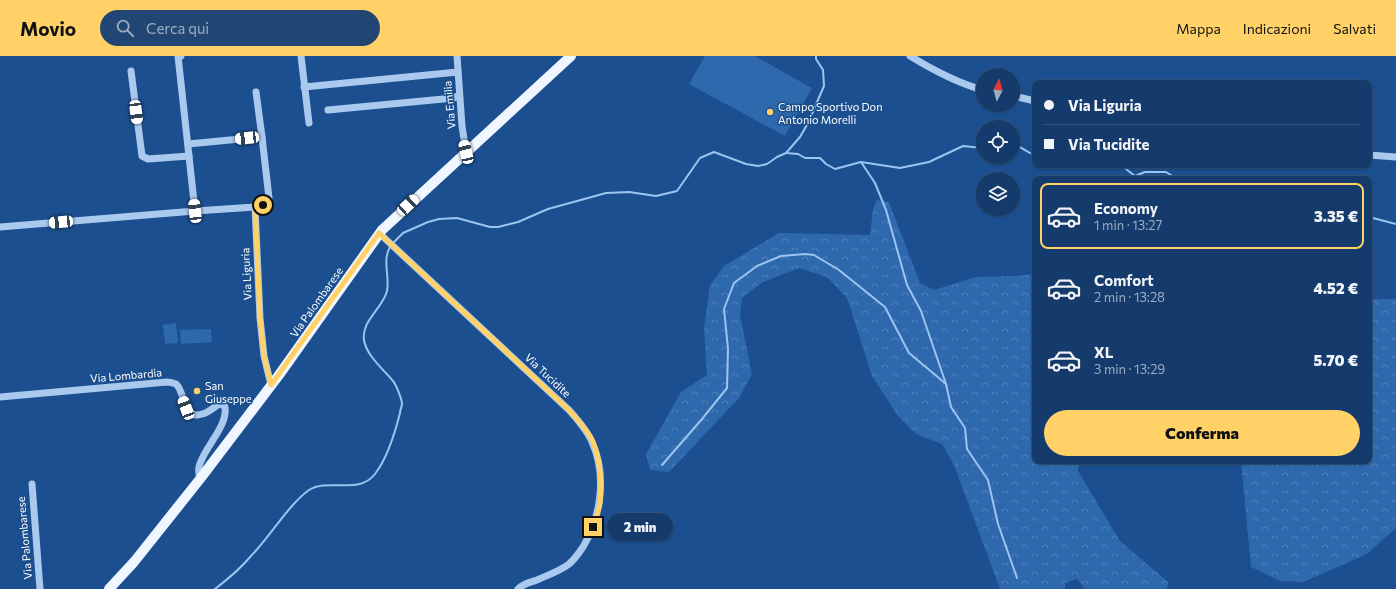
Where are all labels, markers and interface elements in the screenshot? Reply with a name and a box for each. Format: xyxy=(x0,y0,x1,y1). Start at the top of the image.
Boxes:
search box xyxy=(100,10,380,46)
text: Movio xyxy=(20,17,76,40)
icon: search xyxy=(114,17,136,39)
text: Cerca qui xyxy=(146,19,209,37)
text: Mappa xyxy=(1176,20,1221,37)
text: Indicazioni xyxy=(1243,20,1311,37)
text: Salvati xyxy=(1333,20,1376,37)
north arrow xyxy=(976,68,1020,112)
map controls xyxy=(976,68,1020,216)
street label: Via Emilia xyxy=(440,80,458,130)
text: Via Liguria xyxy=(1068,96,1142,114)
car xyxy=(129,99,143,125)
place label: Campo Sportivo Don Antonio Morelli xyxy=(778,100,882,126)
marker: Campo Sportivo Don Antonio Morelli xyxy=(765,107,775,117)
button: locate xyxy=(976,120,1020,164)
car xyxy=(234,131,260,145)
text: Via Tucidite xyxy=(1068,135,1149,153)
car xyxy=(457,139,475,165)
button: layers xyxy=(976,172,1020,216)
car xyxy=(395,192,421,218)
route start xyxy=(254,196,272,214)
car xyxy=(188,198,202,224)
icon: car xyxy=(1046,198,1082,234)
text: Economy xyxy=(1094,199,1158,217)
text: 3.35 € xyxy=(1314,207,1358,225)
car xyxy=(49,215,73,229)
text: 1 min · 13:27 xyxy=(1094,217,1162,233)
street label: Via Liguria xyxy=(238,247,254,301)
street label: Via Palombarese xyxy=(287,264,345,340)
icon: car xyxy=(1046,270,1082,306)
text: Comfort xyxy=(1094,271,1154,289)
text: 4.52 € xyxy=(1314,279,1358,297)
text: 2 min · 13:28 xyxy=(1094,289,1165,305)
icon: car xyxy=(1046,342,1082,378)
text: XL xyxy=(1094,343,1113,361)
street label: Via Tucidite xyxy=(522,350,574,400)
text: 5.70 € xyxy=(1314,351,1358,369)
text: 3 min · 13:29 xyxy=(1094,361,1165,377)
street label: Via Lombardia xyxy=(90,365,162,385)
place label: San Giuseppe xyxy=(205,379,252,405)
marker: San Giuseppe xyxy=(192,386,202,396)
car xyxy=(176,395,196,421)
button: Conferma xyxy=(1044,410,1360,456)
street label: Via Palombarese xyxy=(14,496,34,580)
callout: 2 min xyxy=(607,513,673,541)
route end xyxy=(584,518,602,536)
text: 2 min xyxy=(624,519,656,535)

